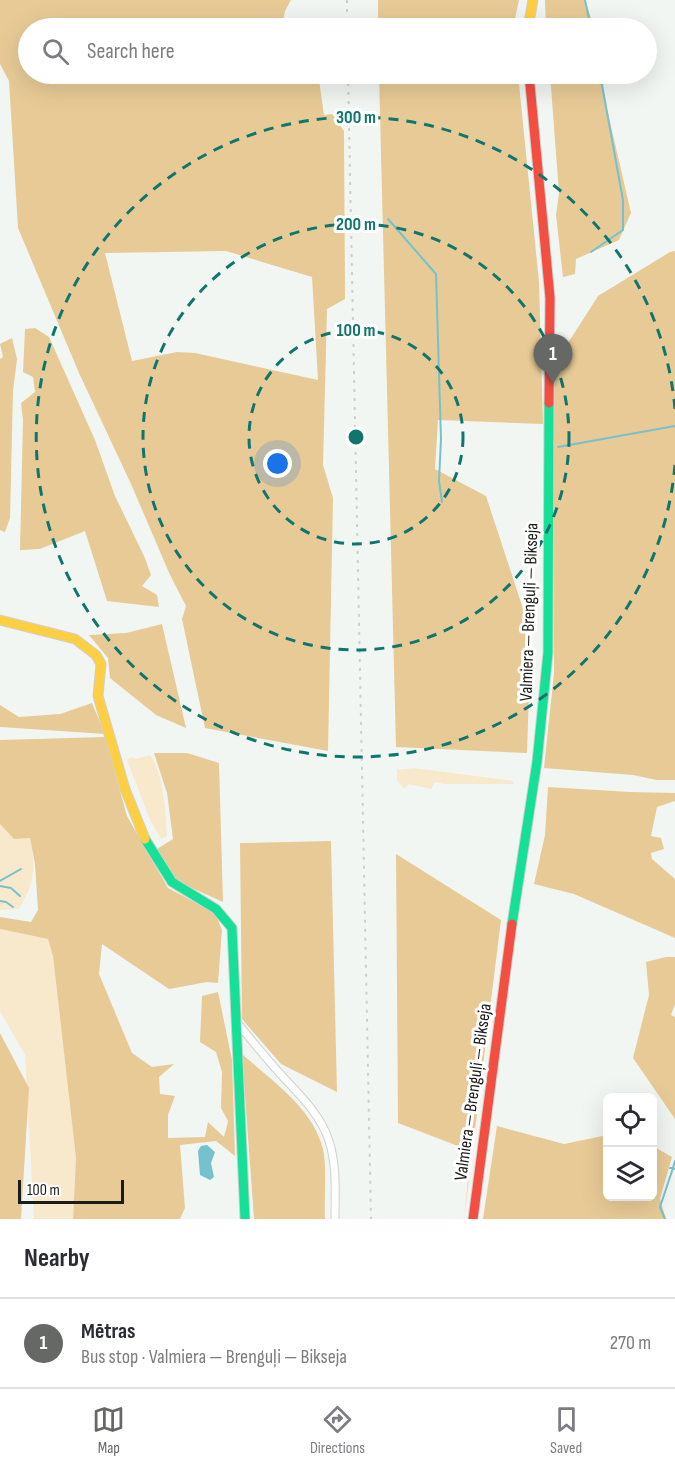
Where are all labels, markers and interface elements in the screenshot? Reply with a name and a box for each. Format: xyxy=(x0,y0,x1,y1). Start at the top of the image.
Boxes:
search box xyxy=(18,18,657,84)
icon: search xyxy=(39,35,72,68)
text: Search here xyxy=(87,38,174,65)
text: 300 m xyxy=(336,107,376,128)
text: 200 m xyxy=(336,214,376,235)
text: 100 m xyxy=(337,320,376,341)
pin: 1 xyxy=(534,334,572,384)
centre of rings xyxy=(346,427,366,447)
your location xyxy=(263,449,292,478)
street label: Valmiera — Brenguļi — Bikseja xyxy=(515,522,543,702)
street label: Valmiera — Brenguļi — Bikseja xyxy=(450,1002,496,1182)
map controls xyxy=(603,1093,657,1201)
button: locate xyxy=(603,1093,657,1147)
button: layers xyxy=(603,1147,657,1201)
scale bar xyxy=(18,1177,124,1204)
text: 100 m xyxy=(27,1181,60,1200)
text: Nearby xyxy=(24,1243,90,1274)
text: Mētras xyxy=(81,1318,135,1345)
text: 1 xyxy=(40,1331,47,1355)
text: 270 m xyxy=(610,1331,651,1355)
text: Bus stop · Valmiera — Brenguļi — Bikseja xyxy=(81,1345,347,1369)
tab: Map xyxy=(92,1403,125,1458)
tab: Directions xyxy=(310,1403,365,1458)
tab: Saved xyxy=(550,1403,583,1458)

